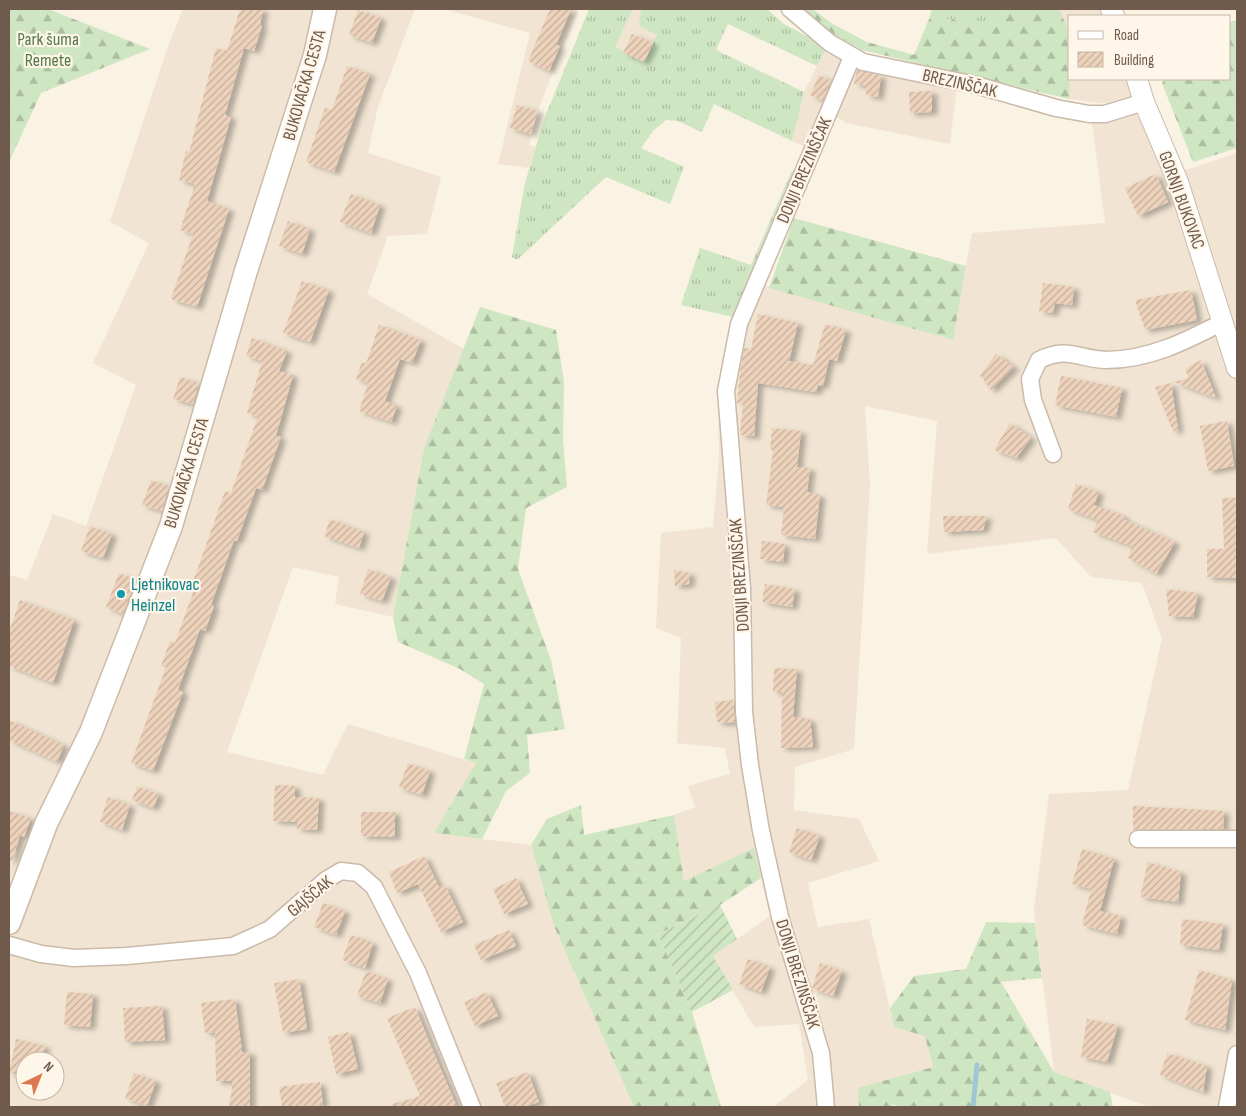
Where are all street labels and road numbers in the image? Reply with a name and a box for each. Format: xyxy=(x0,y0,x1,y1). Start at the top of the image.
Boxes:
street label: BUKOVAČKA CESTA xyxy=(279,27,330,143)
street label: BREZINŠČAK xyxy=(920,65,1000,102)
street label: DONJI BREZINŠČAK xyxy=(773,113,837,227)
street label: GORNJI BUKOVAC xyxy=(1154,148,1209,252)
street label: BUKOVAČKA CESTA xyxy=(160,415,213,531)
street label: DONJI BREZINŠČAK xyxy=(725,517,754,632)
street label: GAJŠČAK xyxy=(283,871,338,921)
street label: DONJI BREZINŠČAK xyxy=(771,917,824,1032)

